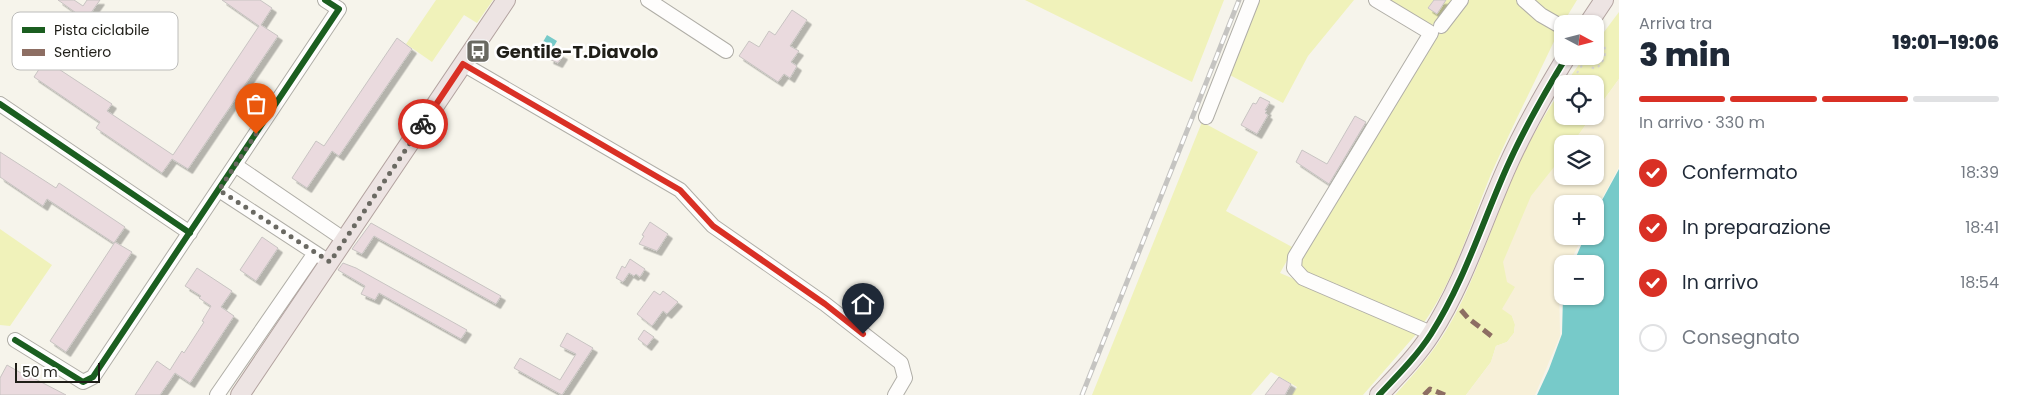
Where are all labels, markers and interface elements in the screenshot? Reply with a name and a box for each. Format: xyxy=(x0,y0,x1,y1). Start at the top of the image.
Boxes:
legend xyxy=(12,12,178,70)
text: Arriva tra xyxy=(1639,12,1712,35)
north arrow xyxy=(1554,15,1604,65)
map controls xyxy=(1554,15,1604,305)
text: Pista ciclabile xyxy=(54,20,150,40)
text: 19:01–19:06 xyxy=(1892,29,1999,56)
text: 3 min xyxy=(1639,32,1731,77)
bus stop icon: Gentile-T.Diavolo xyxy=(465,38,491,64)
place label: Gentile-T.Diavolo xyxy=(496,39,658,64)
text: Sentiero xyxy=(54,42,111,62)
button: locate xyxy=(1554,75,1604,125)
pin xyxy=(235,83,277,134)
icon: bag xyxy=(242,90,270,118)
courier xyxy=(398,99,448,149)
icon: bike xyxy=(409,110,437,138)
text: In arrivo · 330 m xyxy=(1639,111,1765,134)
button: layers xyxy=(1554,135,1604,185)
icon: check xyxy=(1639,159,1667,187)
text: Confermato xyxy=(1682,159,1798,186)
text: 18:39 xyxy=(1961,161,1999,184)
button: + xyxy=(1554,195,1604,245)
icon: check xyxy=(1639,214,1667,242)
text: In preparazione xyxy=(1682,214,1831,241)
text: 18:41 xyxy=(1965,216,1999,239)
button: − xyxy=(1554,255,1604,305)
icon: check xyxy=(1639,269,1667,297)
text: In arrivo xyxy=(1682,269,1758,296)
text: 18:54 xyxy=(1960,271,1999,294)
pin xyxy=(842,283,884,334)
icon: home xyxy=(849,290,877,318)
text: Consegnato xyxy=(1682,324,1800,351)
scale bar xyxy=(15,360,100,383)
text: 50 m xyxy=(22,362,58,382)

